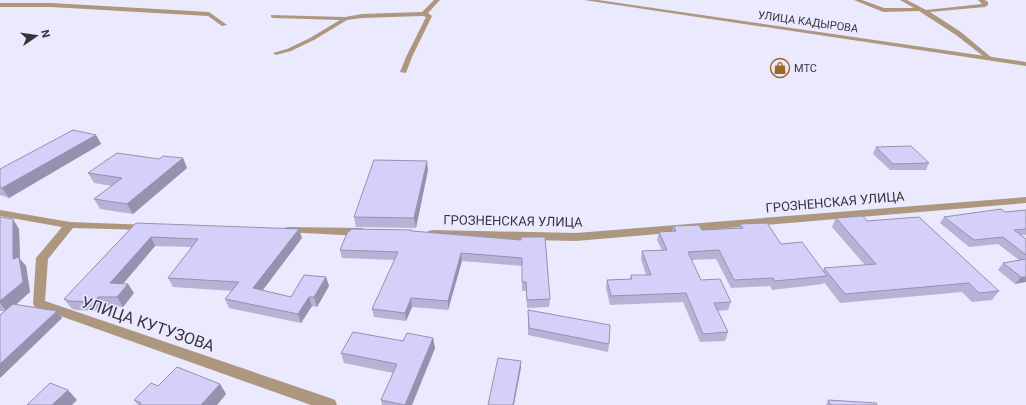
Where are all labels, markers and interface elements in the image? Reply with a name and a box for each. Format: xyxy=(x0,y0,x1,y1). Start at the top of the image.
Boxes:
street label: УЛИЦА КАДЫРОВА xyxy=(757,9,860,36)
north arrow xyxy=(16,16,56,56)
text: N xyxy=(38,29,53,39)
shop icon: МТС xyxy=(769,57,791,79)
place label: МТС xyxy=(794,62,817,75)
street label: ГРОЗНЕНСКАЯ УЛИЦА xyxy=(765,188,906,216)
street label: ГРОЗНЕНСКАЯ УЛИЦА xyxy=(443,212,583,230)
street label: УЛИЦА КУТУЗОВА xyxy=(79,292,218,356)

